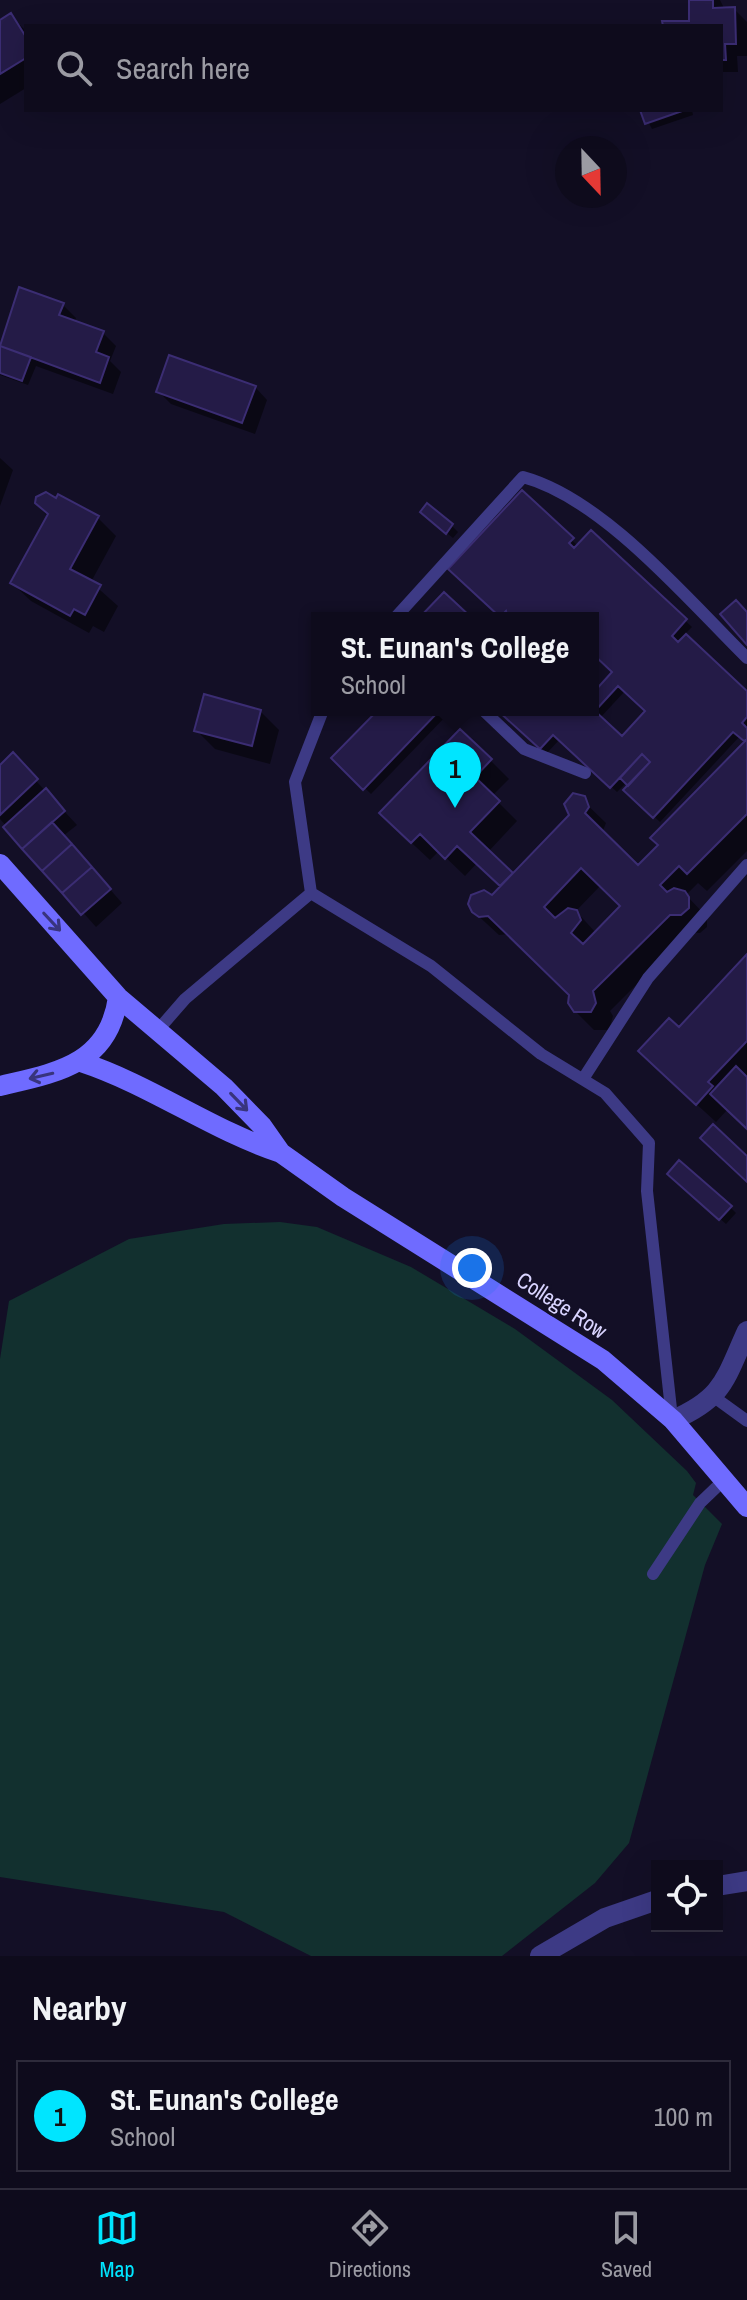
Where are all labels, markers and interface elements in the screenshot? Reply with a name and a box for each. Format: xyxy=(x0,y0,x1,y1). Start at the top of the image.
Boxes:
search box xyxy=(24,24,723,112)
icon: search xyxy=(52,46,96,90)
text: Search here xyxy=(116,48,250,88)
north arrow xyxy=(555,136,627,208)
popup xyxy=(311,612,599,716)
text: St. Eunan's College xyxy=(341,627,569,667)
text: School xyxy=(341,667,406,702)
pin: 1 xyxy=(429,742,481,808)
one-way arrow xyxy=(42,912,61,932)
one-way arrow xyxy=(29,1069,55,1084)
one-way arrow xyxy=(229,1092,248,1112)
your location xyxy=(452,1248,492,1288)
street label: College Row xyxy=(511,1265,613,1345)
map controls xyxy=(651,1860,723,1932)
button: locate xyxy=(651,1860,723,1932)
text: Nearby xyxy=(32,1985,127,2031)
text: St. Eunan's College xyxy=(110,2079,339,2119)
text: 1 xyxy=(54,2099,66,2134)
text: 100 m xyxy=(654,2099,713,2134)
text: School xyxy=(110,2119,175,2154)
tab: Map xyxy=(95,2206,139,2284)
tab: Directions xyxy=(329,2206,411,2284)
tab: Saved xyxy=(601,2206,652,2284)

